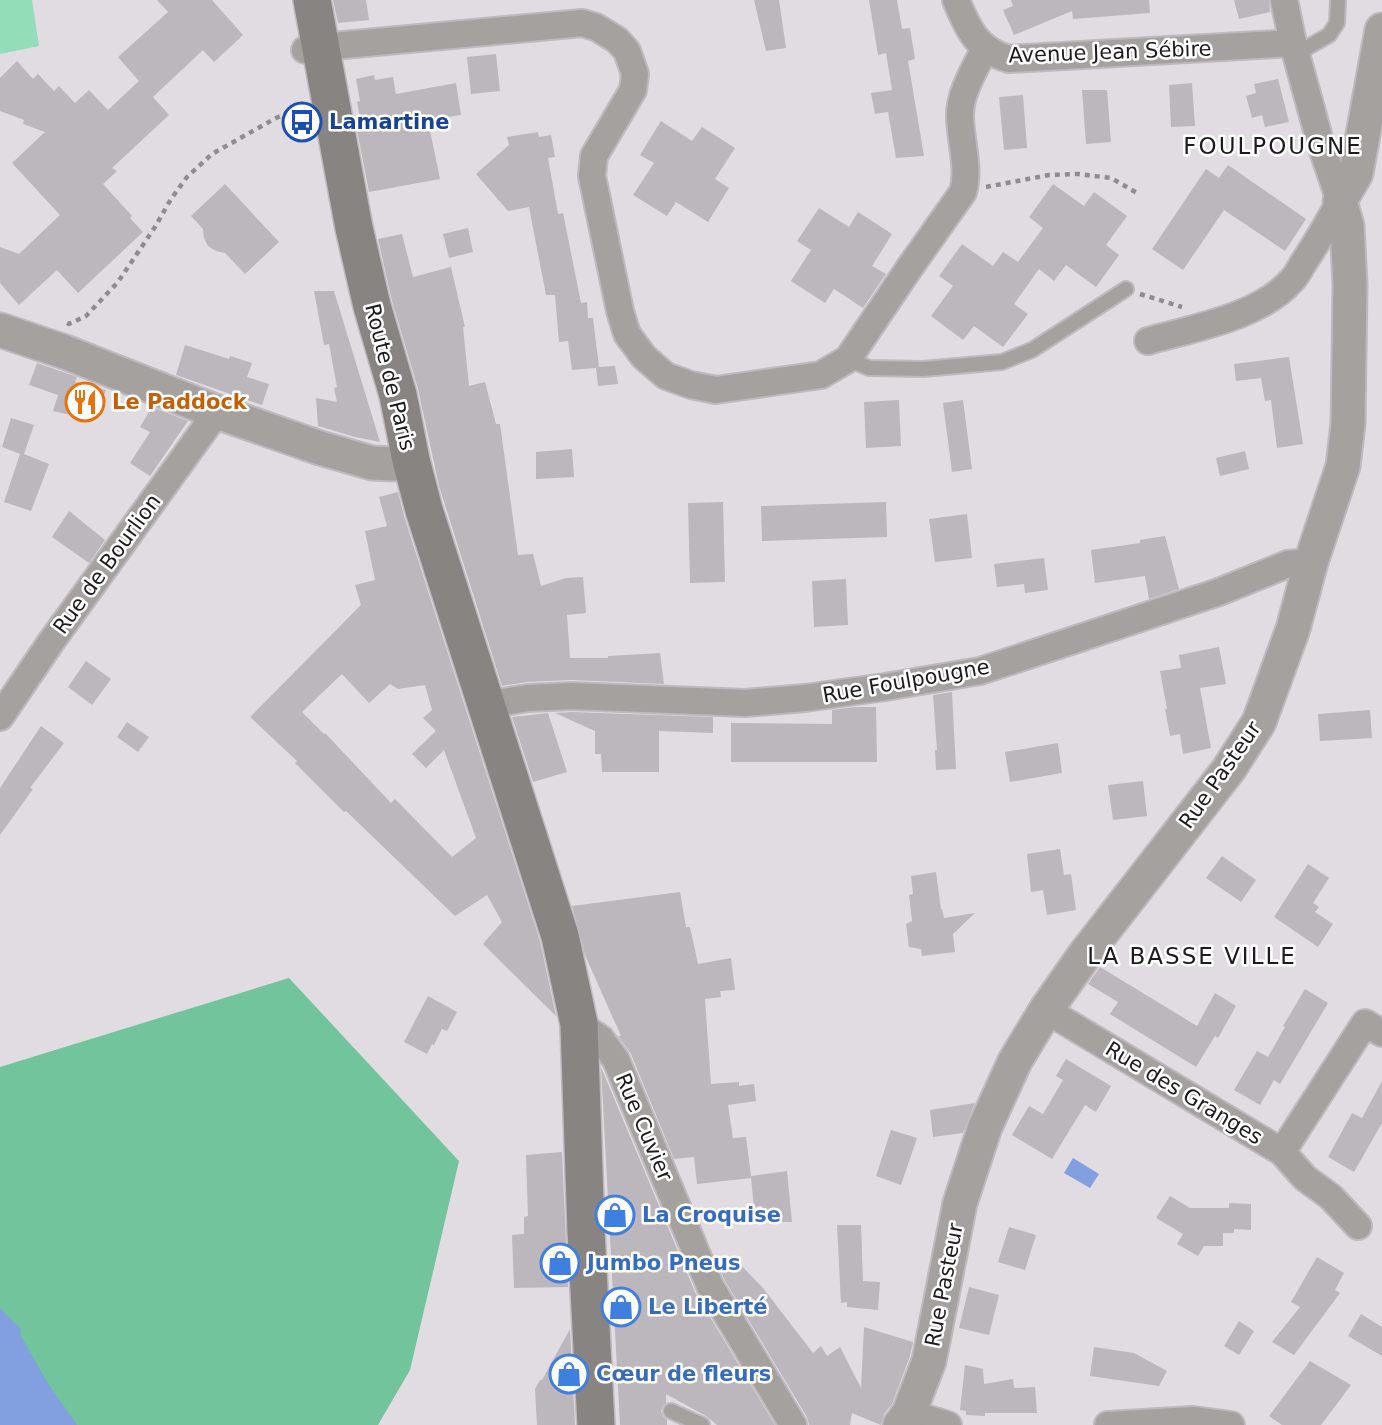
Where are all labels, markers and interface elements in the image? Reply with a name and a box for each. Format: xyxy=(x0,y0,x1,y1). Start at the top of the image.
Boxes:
street label: Avenue Jean Sébire xyxy=(1008,36,1212,68)
bus stop icon: Lamartine xyxy=(281,101,323,143)
place label: Lamartine xyxy=(329,110,449,134)
district label: FOULPOUGNE xyxy=(1183,133,1363,159)
street label: Route de Paris xyxy=(360,301,420,453)
restaurant icon: Le Paddock xyxy=(64,381,106,423)
place label: Le Paddock xyxy=(112,390,248,414)
street label: Rue de Bourlion xyxy=(48,490,166,638)
street label: Rue Foulpougne xyxy=(821,655,991,707)
street label: Rue Pasteur xyxy=(1174,717,1266,833)
district label: LA BASSE VILLE xyxy=(1087,943,1297,969)
street label: Rue des Granges xyxy=(1101,1037,1267,1149)
street label: Rue Cuvier xyxy=(611,1070,678,1185)
shop icon: La Croquise xyxy=(594,1194,636,1236)
place label: La Croquise xyxy=(642,1203,781,1227)
street label: Rue Pasteur xyxy=(920,1221,968,1349)
shop icon: Jumbo Pneus xyxy=(539,1242,581,1284)
place label: Jumbo Pneus xyxy=(585,1251,740,1275)
shop icon: Le Liberté xyxy=(600,1286,642,1328)
place label: Le Liberté xyxy=(648,1295,767,1319)
shop icon: Cœur de fleurs xyxy=(548,1353,590,1395)
place label: Cœur de fleurs xyxy=(596,1362,771,1386)

